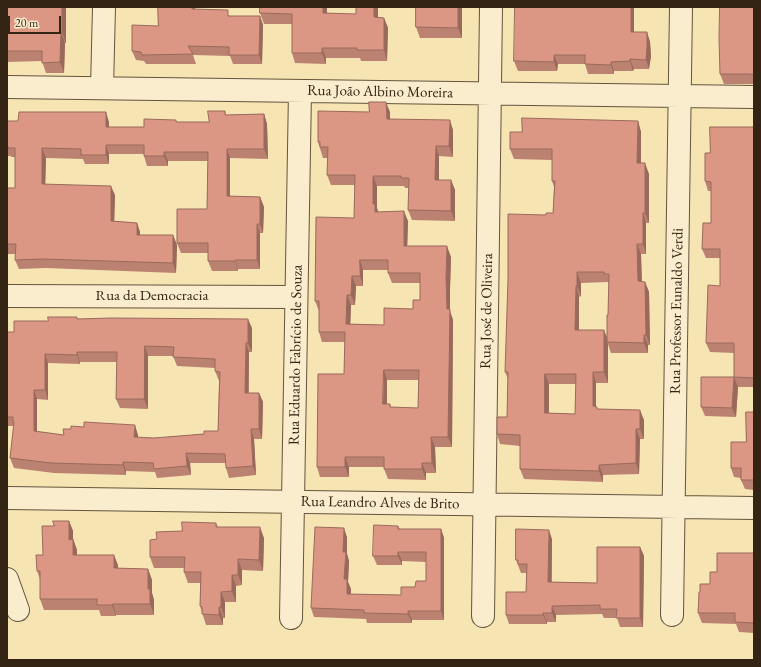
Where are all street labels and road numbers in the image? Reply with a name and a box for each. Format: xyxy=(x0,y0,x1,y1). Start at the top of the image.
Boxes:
street label: Rua João Albino Moreira xyxy=(307,82,453,102)
street label: Rua Professor Eunaldo Verdi xyxy=(667,228,687,394)
street label: Rua José de Oliveira xyxy=(477,253,497,369)
street label: Rua Eduardo Fabrício de Souza xyxy=(285,265,307,445)
street label: Rua da Democracia xyxy=(95,287,209,305)
street label: Rua Leandro Alves de Brito xyxy=(300,493,460,513)

